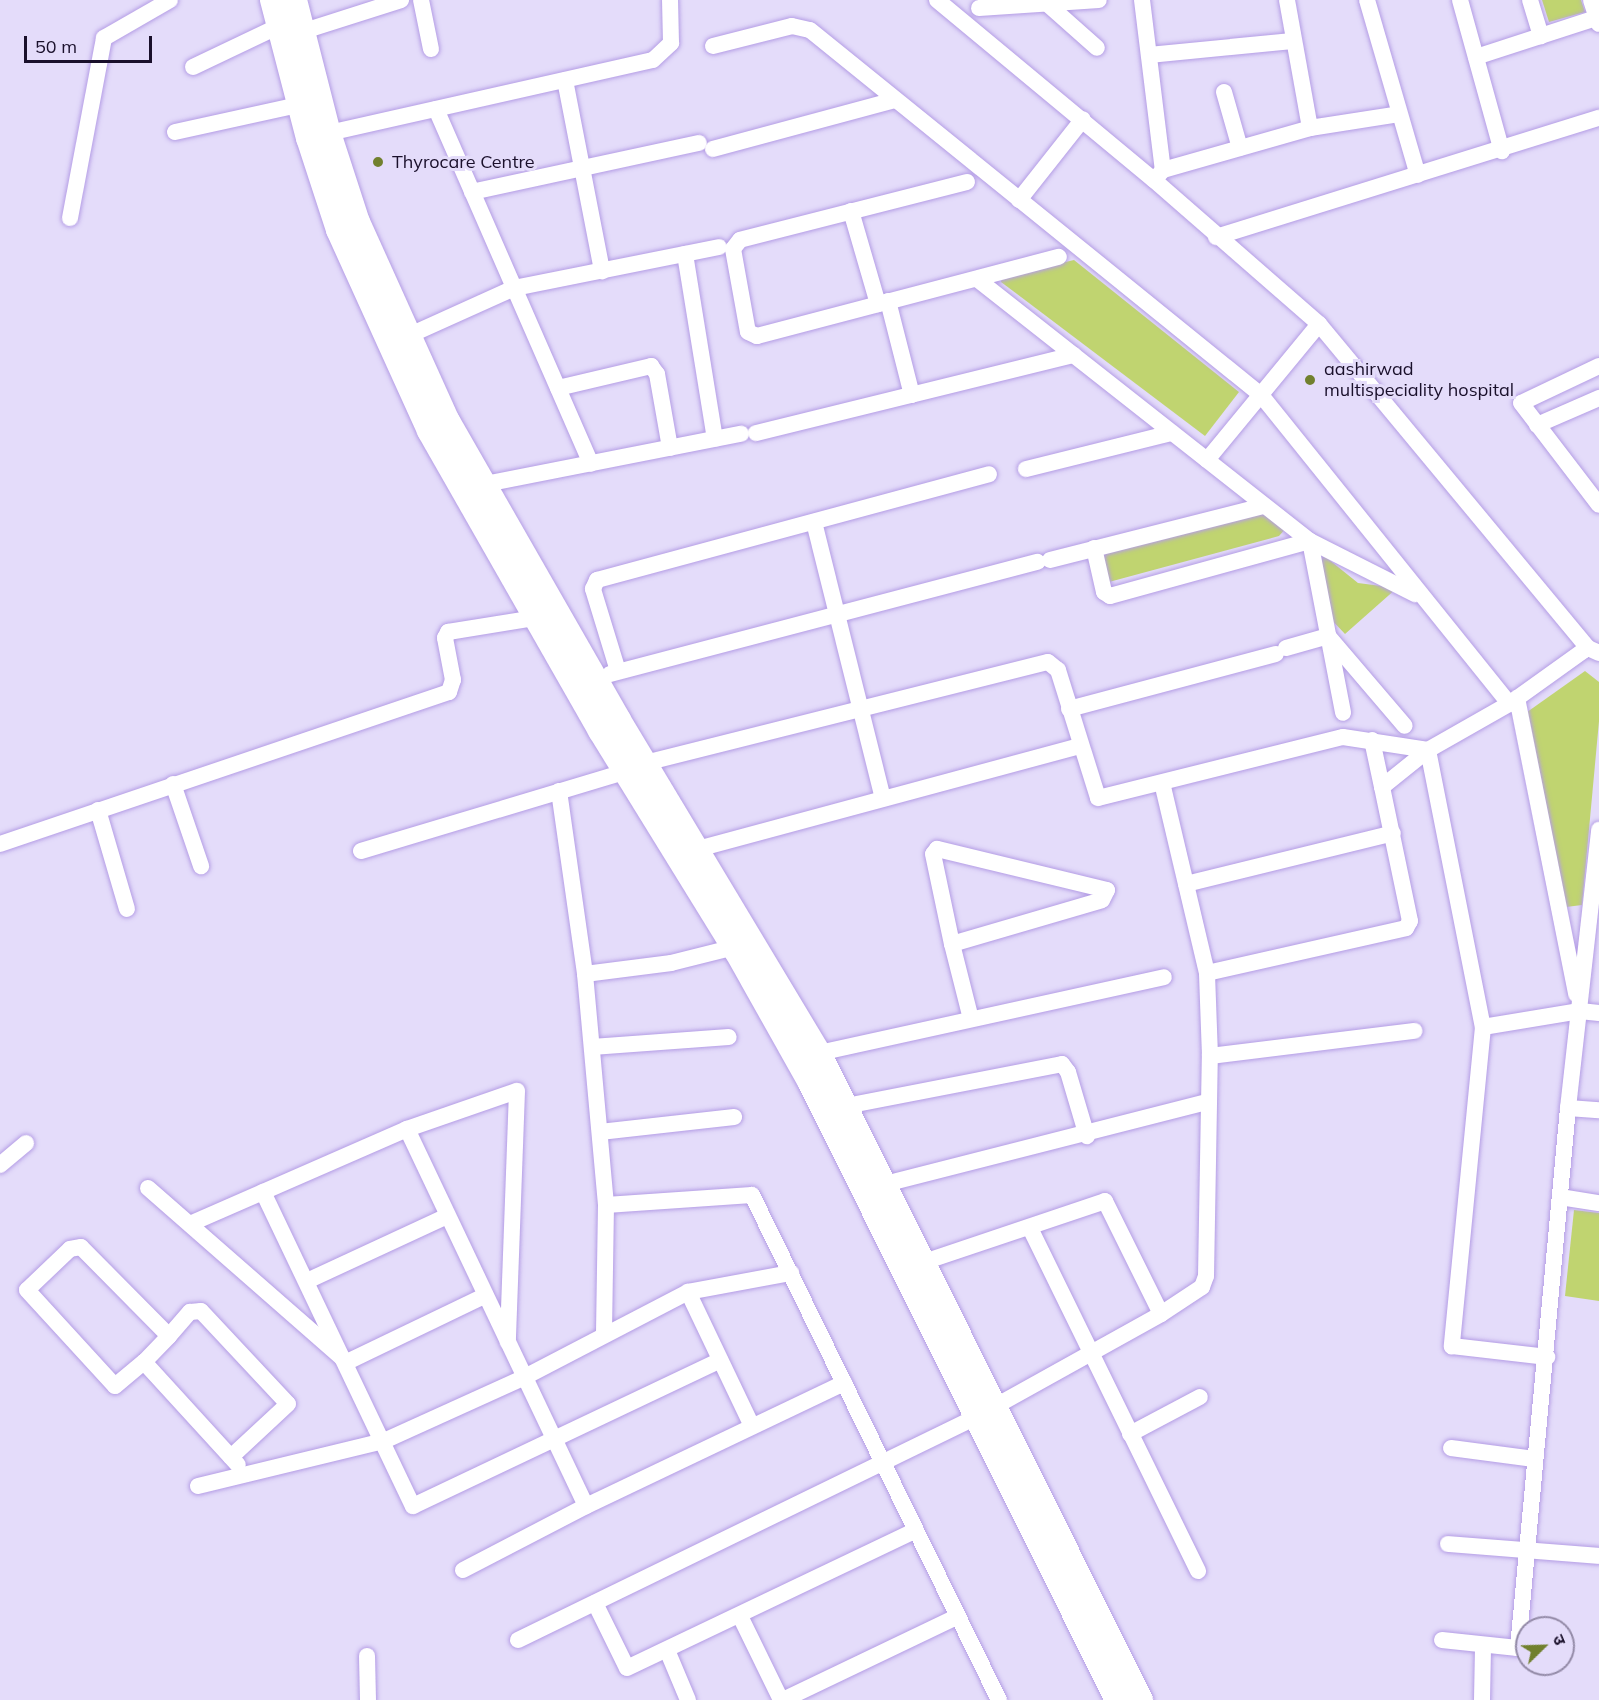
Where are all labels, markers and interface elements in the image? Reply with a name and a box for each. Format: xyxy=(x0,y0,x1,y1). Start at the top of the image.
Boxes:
scale bar xyxy=(27,24,154,62)
text: 50 m xyxy=(35,35,77,58)
place label: Thyrocare Centre xyxy=(392,151,535,173)
marker: Thyrocare Centre xyxy=(369,153,387,171)
place label: aashirwad multispeciality hospital xyxy=(1324,359,1514,401)
marker: aashirwad multispeciality hospital xyxy=(1301,371,1319,389)
north arrow xyxy=(1515,1616,1575,1676)
text: उ xyxy=(1549,1632,1571,1648)

